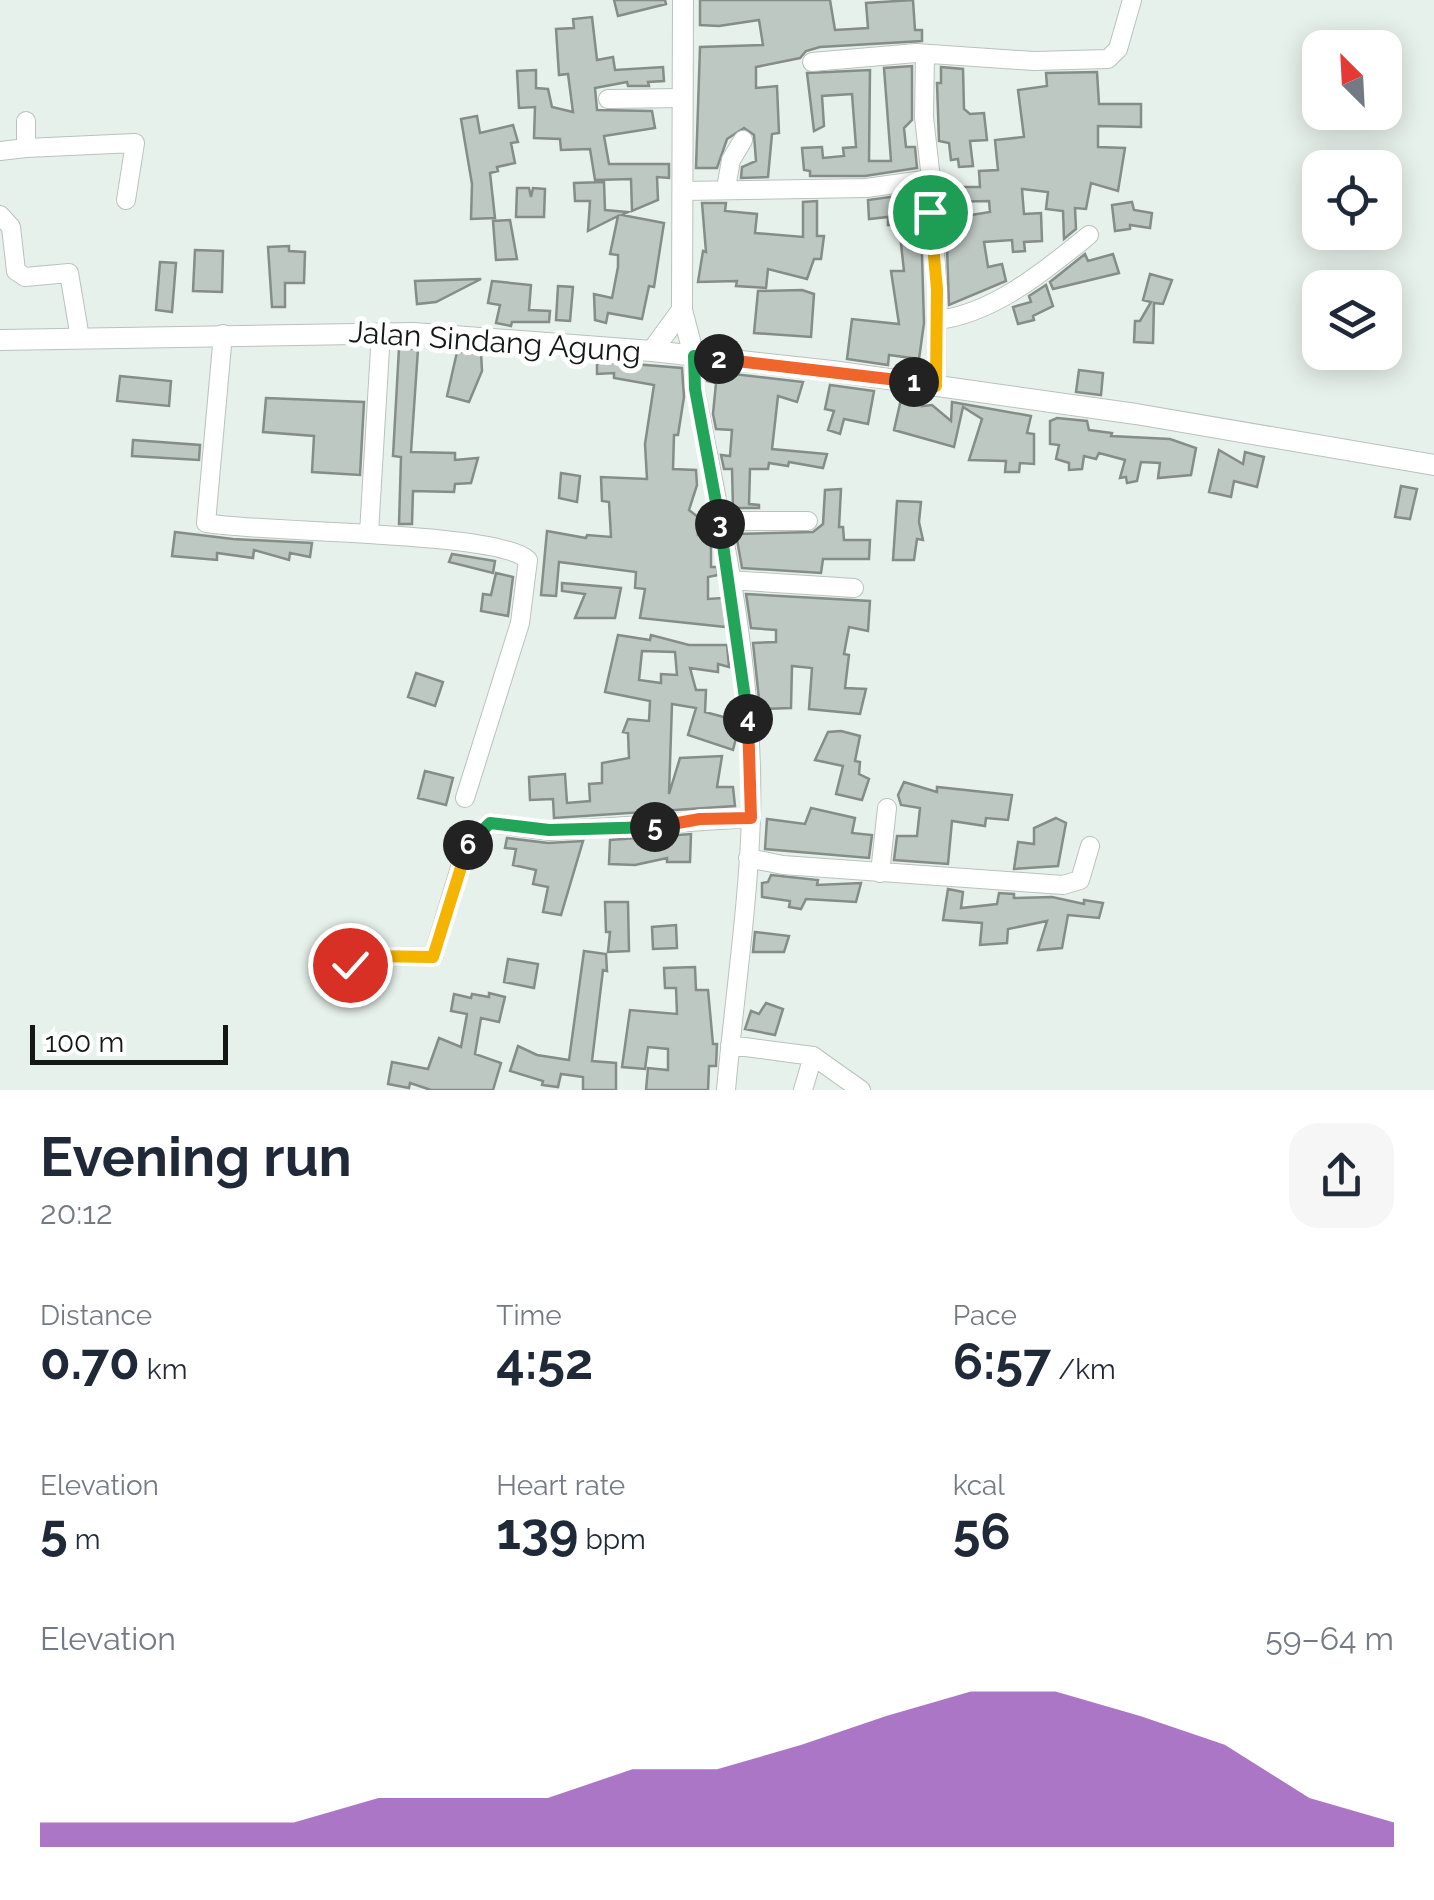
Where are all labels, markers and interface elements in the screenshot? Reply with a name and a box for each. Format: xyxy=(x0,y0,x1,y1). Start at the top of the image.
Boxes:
north arrow xyxy=(1302,30,1402,130)
map controls xyxy=(1302,30,1402,370)
button: locate xyxy=(1302,150,1402,250)
pin xyxy=(888,170,973,255)
icon: arrive xyxy=(903,185,958,240)
button: layers xyxy=(1302,270,1402,370)
street label: Jalan Sindang Agung xyxy=(348,314,642,369)
pin: 2 xyxy=(694,334,744,384)
text: 2 xyxy=(711,342,727,375)
pin: 1 xyxy=(889,357,939,407)
text: 1 xyxy=(907,365,921,398)
pin: 3 xyxy=(695,499,745,549)
text: 3 xyxy=(712,507,728,540)
pin: 4 xyxy=(723,694,773,744)
text: 4 xyxy=(740,702,756,735)
pin: 5 xyxy=(630,802,680,852)
text: 5 xyxy=(647,810,663,843)
pin: 6 xyxy=(443,820,493,870)
text: 6 xyxy=(460,828,477,861)
pin xyxy=(308,923,393,1008)
icon: check xyxy=(323,938,378,993)
scale bar xyxy=(30,1020,228,1064)
text: 100 m xyxy=(45,1026,124,1059)
button: share xyxy=(1289,1123,1394,1228)
text: Evening run xyxy=(40,1124,352,1189)
text: 20:12 xyxy=(40,1194,113,1231)
text: Distance xyxy=(40,1299,152,1332)
text: Time xyxy=(496,1299,562,1332)
text: Pace xyxy=(953,1299,1017,1332)
text: 0.70 xyxy=(40,1332,140,1391)
text: 4:52 xyxy=(496,1332,593,1391)
text: 6:57 xyxy=(953,1332,1051,1391)
text: km xyxy=(140,1353,187,1386)
text: /km xyxy=(1051,1353,1116,1386)
text: Elevation xyxy=(40,1469,159,1502)
text: Heart rate xyxy=(496,1469,625,1502)
text: kcal xyxy=(953,1469,1005,1502)
text: 5 xyxy=(40,1502,68,1561)
text: 139 xyxy=(496,1502,578,1561)
text: 56 xyxy=(953,1502,1011,1561)
text: m xyxy=(68,1523,101,1556)
text: bpm xyxy=(578,1523,646,1556)
text: Elevation xyxy=(40,1620,176,1657)
text: 59–64 m xyxy=(1265,1620,1394,1657)

